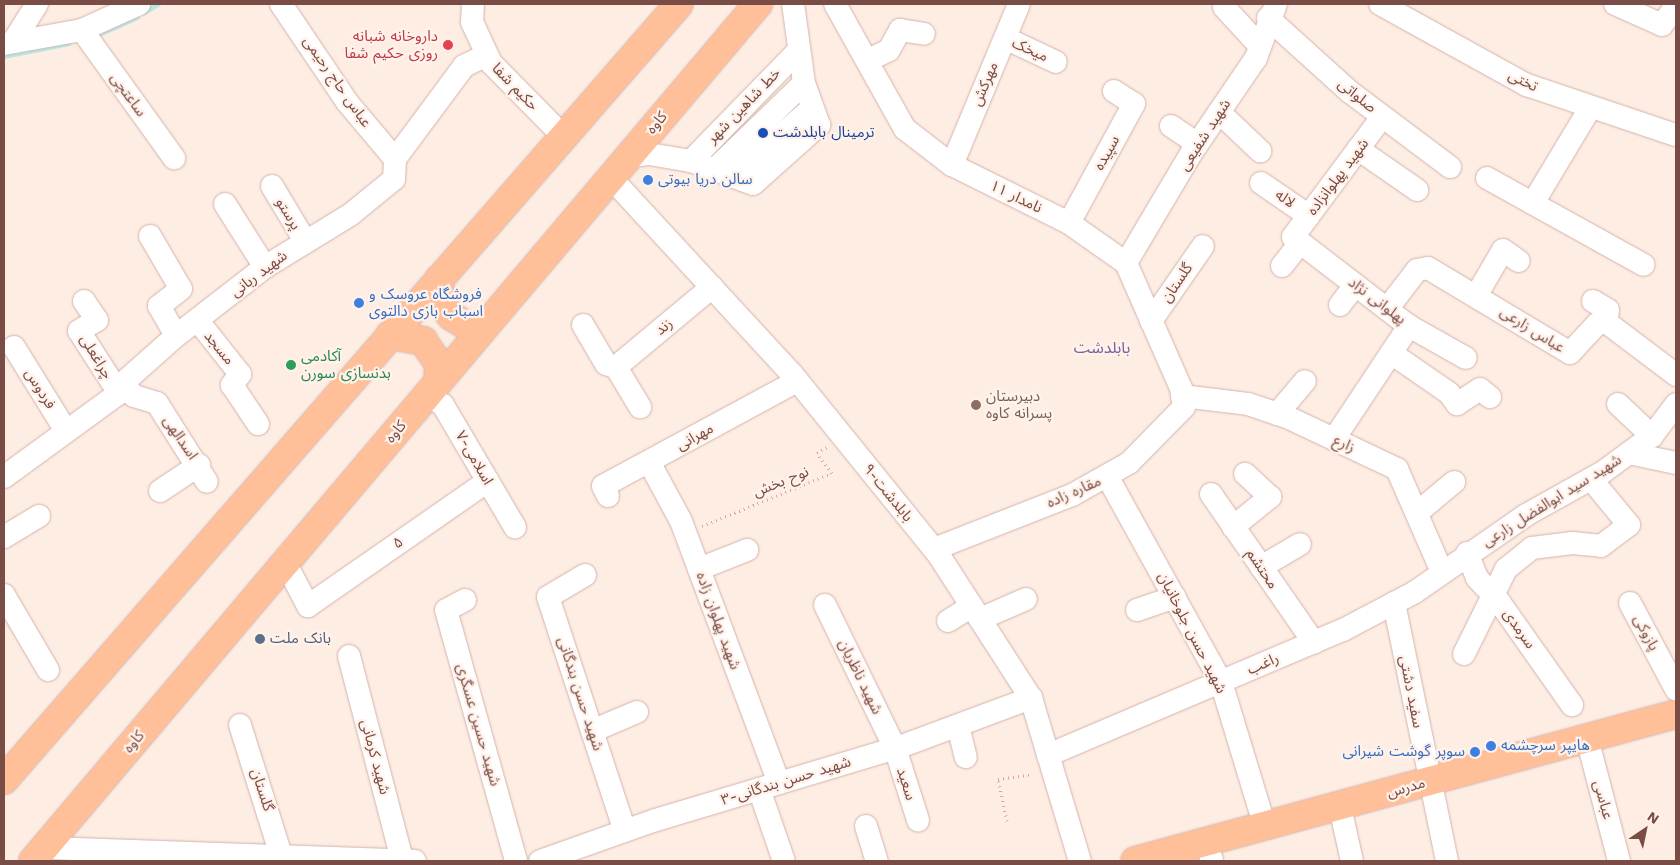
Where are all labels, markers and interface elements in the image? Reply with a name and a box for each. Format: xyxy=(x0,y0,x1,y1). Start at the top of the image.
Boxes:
place label: داروخانه شبانه‌ روزی حکیم شفا xyxy=(345,27,438,62)
street label: عباس حاج رحیمی xyxy=(299,33,375,131)
street label: میخک xyxy=(1009,34,1051,66)
marker: داروخانه شبانه‌ روزی حکیم شفا xyxy=(442,39,454,51)
street label: حکیم شفا xyxy=(488,59,542,115)
street label: مهرکش xyxy=(968,59,1002,109)
street label: خط شاهین شهر xyxy=(703,64,785,148)
street label: تختی xyxy=(1505,66,1541,96)
street label: ساعتچی xyxy=(106,70,150,120)
street label: صلواتی xyxy=(1334,75,1380,117)
street label: شهید شفیعی xyxy=(1175,96,1235,174)
street label: کاوه xyxy=(643,108,671,138)
place label: ترمینال بابلدشت xyxy=(773,124,874,142)
marker: ترمینال بابلدشت xyxy=(757,127,769,139)
street label: سپیده xyxy=(1090,132,1124,174)
street label: شهید پهلوانزاده xyxy=(1303,135,1373,219)
place label: سالن دریا بیوتی xyxy=(658,171,752,189)
marker: سالن دریا بیوتی xyxy=(642,174,654,186)
street label: ۱۱ نامدار xyxy=(987,177,1045,217)
street label: لاله xyxy=(1272,186,1298,212)
street label: پرستو xyxy=(271,195,305,233)
street label: شهید ربانی xyxy=(227,247,291,301)
street label: گلستان xyxy=(1157,260,1197,306)
street label: پهلوانی نژاد xyxy=(1345,273,1409,329)
place label: فروشگاه عروسک و اسباب بازی دالتوی xyxy=(369,285,483,320)
marker: فروشگاه عروسک و اسباب بازی دالتوی xyxy=(353,297,365,309)
street label: عباس زارعی xyxy=(1496,303,1568,357)
street label: زند xyxy=(652,315,676,339)
street label: مسجد xyxy=(200,328,238,368)
street label: چراغعلی xyxy=(76,331,116,383)
district label: بابلدشت xyxy=(1074,338,1130,358)
place label: آکادمی بدنسازی سورن xyxy=(301,347,391,382)
marker: آکادمی بدنسازی سورن xyxy=(285,359,297,371)
street label: فردوس xyxy=(21,365,59,413)
place label: دبیرستان پسرانه کاوه xyxy=(986,387,1052,422)
marker: دبیرستان پسرانه کاوه xyxy=(970,399,982,411)
street label: اسدالهی xyxy=(159,412,201,464)
street label: کاوه xyxy=(382,417,410,447)
street label: مهرانی xyxy=(673,420,717,454)
street label: ۷-اسلامی xyxy=(451,428,497,488)
street label: زارع xyxy=(1330,431,1358,457)
street label: شهید سید ابوالفضل زارعی xyxy=(1479,451,1625,551)
street label: ۹-بابلدشت xyxy=(859,460,917,526)
street label: نوح بخش xyxy=(751,463,811,501)
street label: مقاره زاده xyxy=(1044,472,1104,512)
street label: ۵ xyxy=(389,533,407,553)
street label: محتشم xyxy=(1242,546,1282,592)
street label: شهید حسن جلوخانیان xyxy=(1154,569,1230,697)
street label: شهید پهلوان زاده xyxy=(692,570,744,672)
street label: سرمدی xyxy=(1499,606,1539,652)
street label: پازوکی xyxy=(1629,612,1663,654)
place label: بانک ملت xyxy=(270,630,331,648)
marker: بانک ملت xyxy=(254,633,266,645)
street label: شهید حسن بندگانی xyxy=(553,635,607,753)
street label: شهید ناظریان xyxy=(834,637,886,717)
street label: راغب xyxy=(1244,649,1282,679)
street label: سفید دشتی xyxy=(1395,654,1427,730)
street label: شهید حسین عسگری xyxy=(452,662,504,788)
street label: شهید کرمانی xyxy=(356,718,394,796)
street label: کاوه xyxy=(120,727,148,757)
place label: هایپر سرچشمه xyxy=(1501,737,1590,755)
marker: هایپر سرچشمه xyxy=(1485,740,1497,752)
place label: سوپر گوشت شیرانی xyxy=(1343,743,1465,761)
marker: سوپر گوشت شیرانی xyxy=(1469,746,1481,758)
street label: ۳-شهید حسن بندگانی xyxy=(719,753,853,809)
street label: سعید xyxy=(892,765,920,803)
street label: گلستان xyxy=(247,766,277,814)
street label: مدرس xyxy=(1385,774,1427,802)
street label: عباسی xyxy=(1589,778,1617,822)
north arrow xyxy=(1620,805,1670,855)
text: N xyxy=(1645,808,1662,827)

